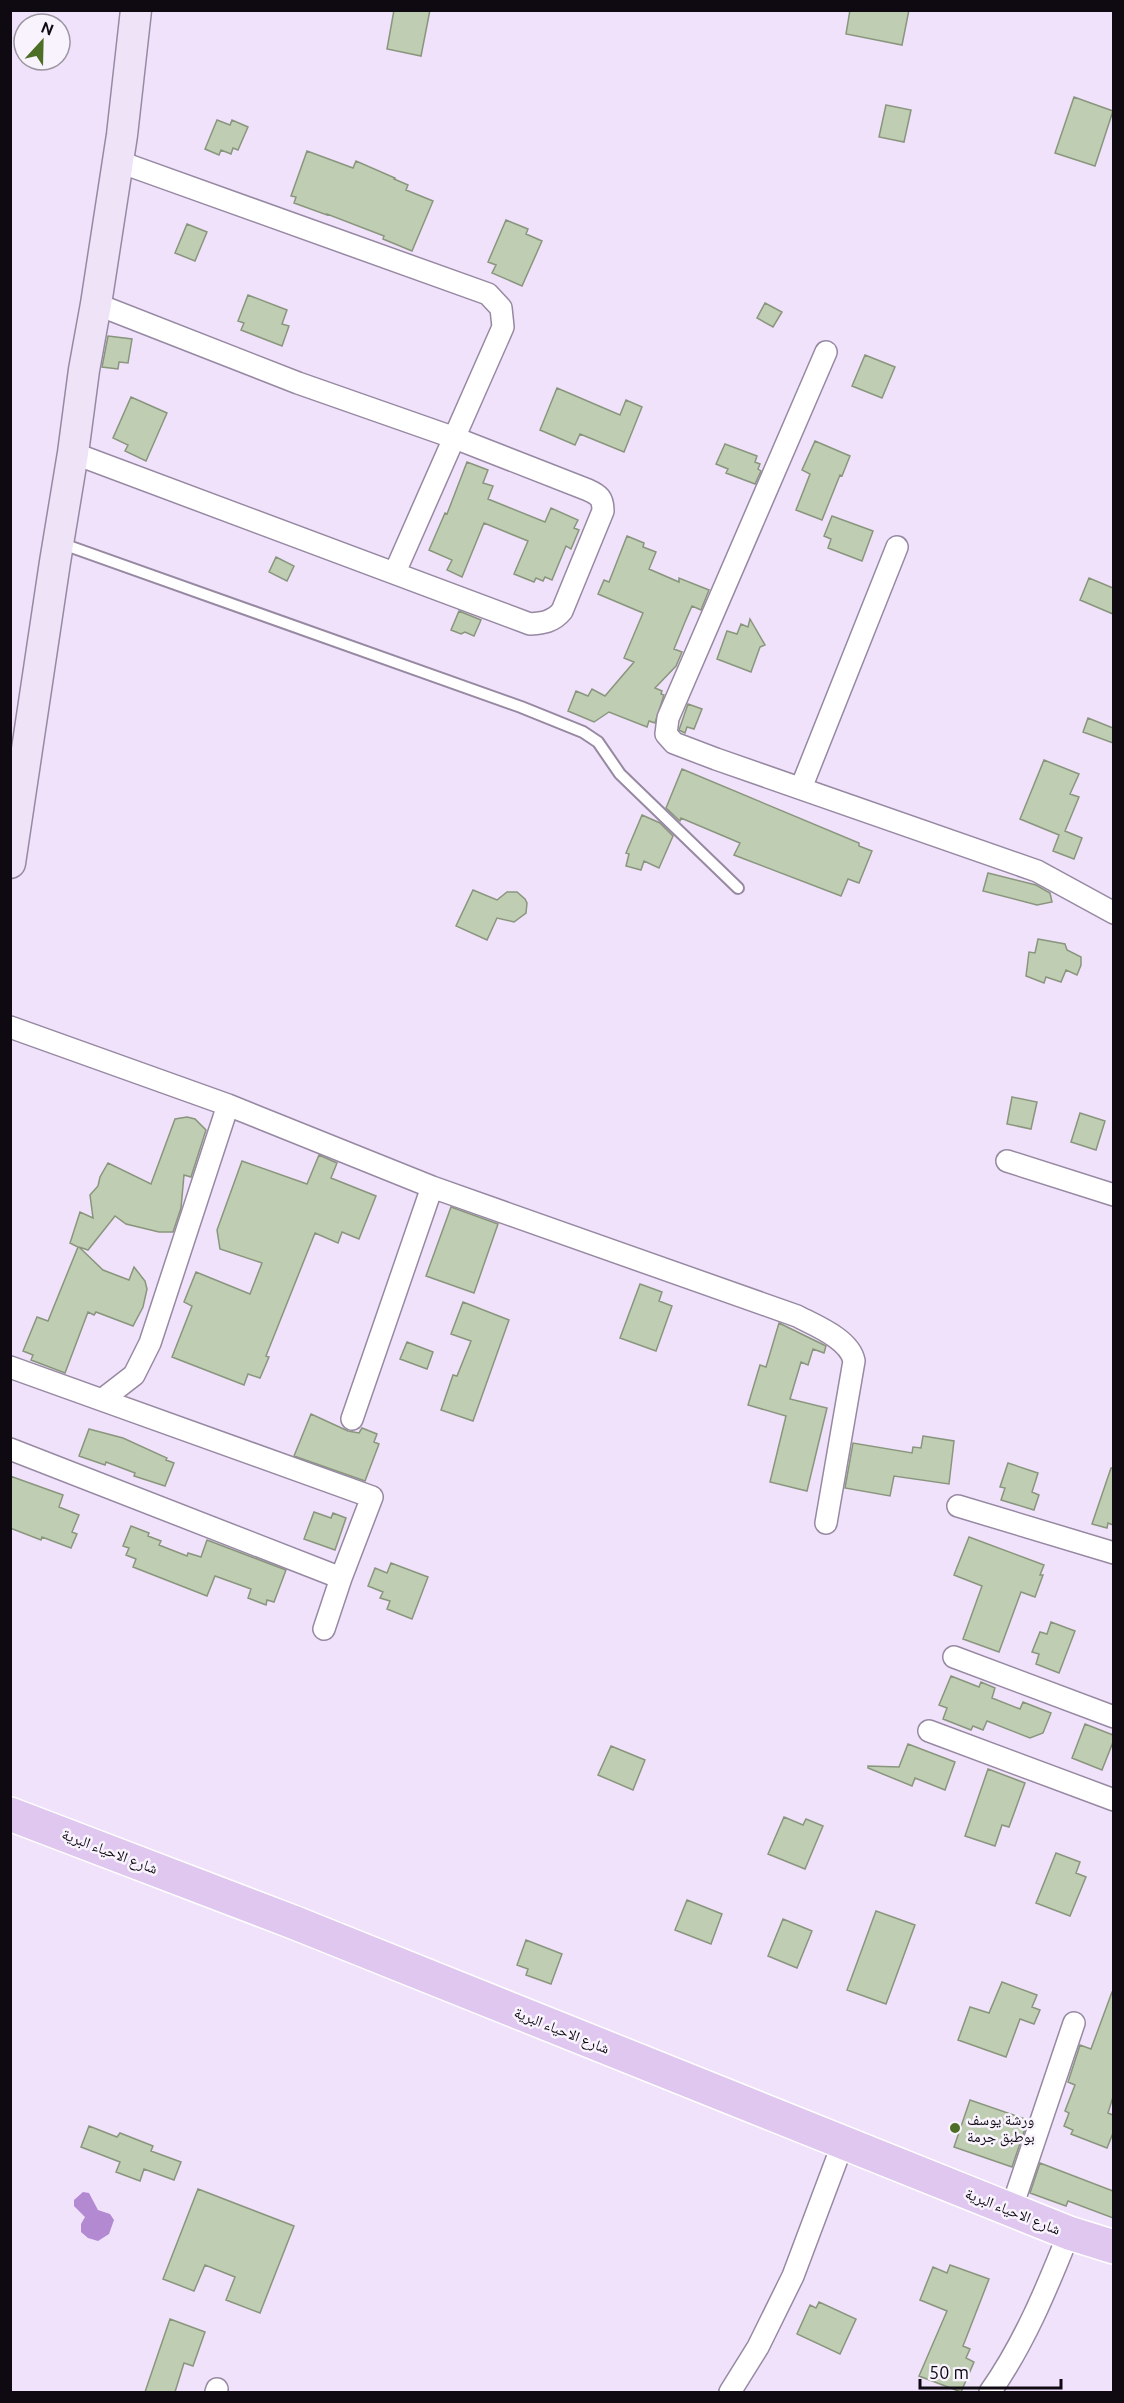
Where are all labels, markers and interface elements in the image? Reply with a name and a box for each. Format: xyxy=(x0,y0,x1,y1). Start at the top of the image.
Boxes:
north arrow xyxy=(12,12,72,72)
text: N xyxy=(39,18,57,39)
street label: شارع الاحياء البرية xyxy=(59,1825,160,1879)
street label: شارع الاحياء البرية xyxy=(511,2003,612,2059)
place label: ورشة يوسف بوطبق جرمة xyxy=(967,2111,1035,2147)
marker: ورشة يوسف بوطبق جرمة xyxy=(948,2121,962,2135)
street label: شارع الاحياء البرية xyxy=(962,2184,1063,2240)
scale bar xyxy=(920,2352,1061,2390)
text: 50 m xyxy=(929,2362,969,2382)

